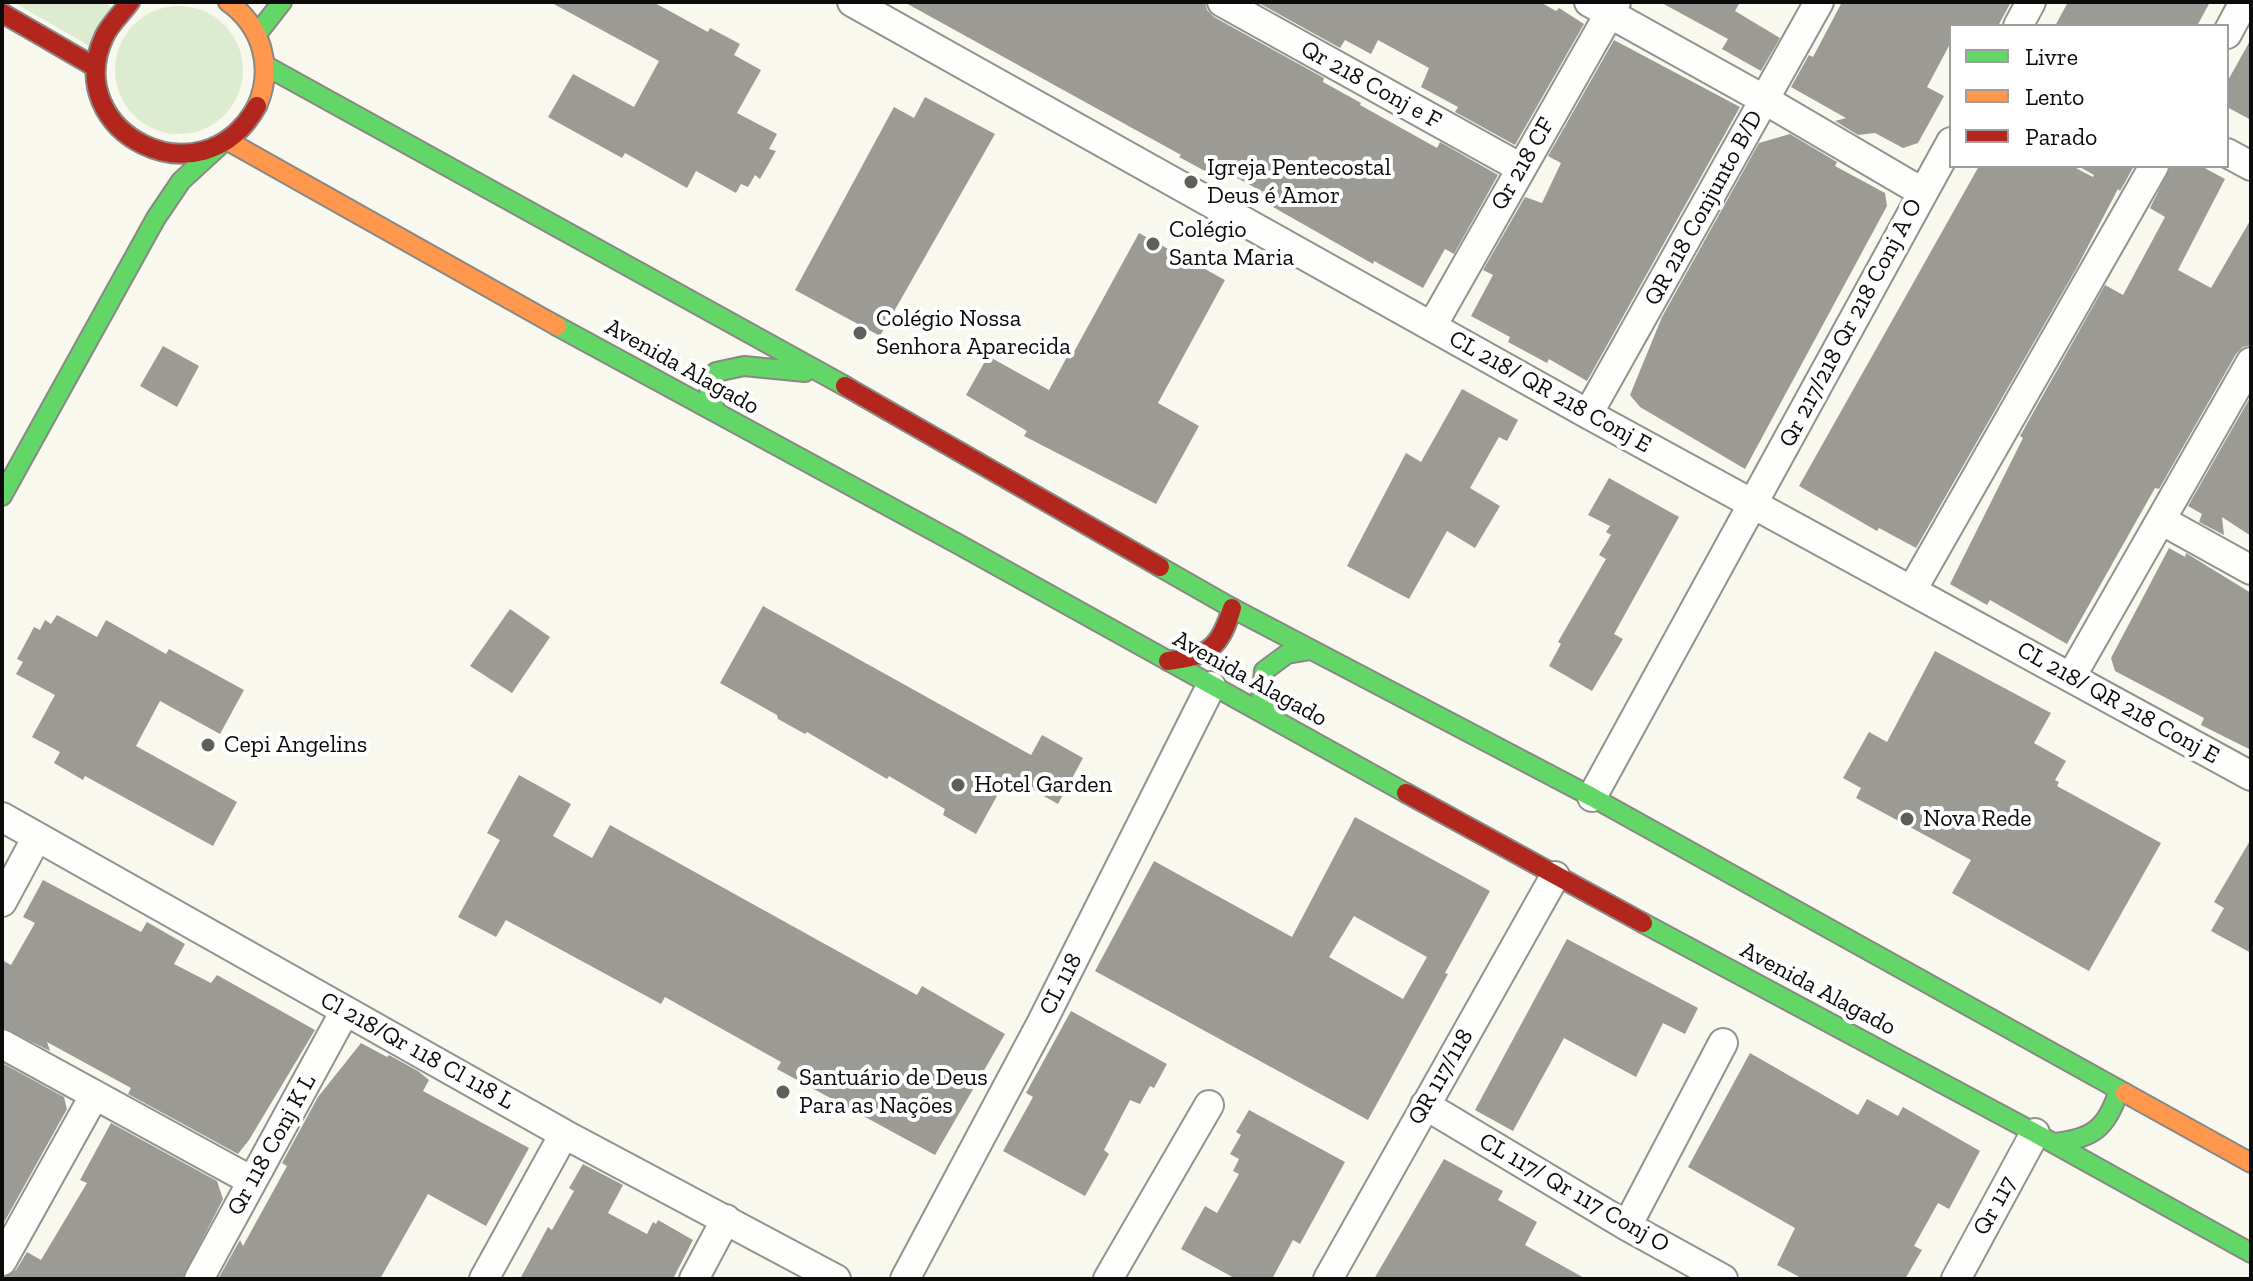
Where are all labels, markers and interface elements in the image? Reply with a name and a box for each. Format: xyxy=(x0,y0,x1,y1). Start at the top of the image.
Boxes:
legend xyxy=(1949,24,2229,168)
street label: Qr 218 Conj e F xyxy=(1296,35,1446,135)
text: Livre xyxy=(2025,42,2078,71)
text: Lento xyxy=(2025,82,2084,111)
street label: QR 218 Conjunto B/D xyxy=(1638,105,1770,311)
street label: Qr 218 CF xyxy=(1485,113,1561,215)
text: Parado xyxy=(2025,122,2097,151)
place label: Igreja Pentecostal Deus é Amor xyxy=(1207,154,1391,210)
marker: Igreja Pentecostal Deus é Amor xyxy=(1182,173,1200,191)
street label: Qr 217/218 Qr 218 Conj A O xyxy=(1773,194,1929,452)
place label: Colégio Santa Maria xyxy=(1169,216,1294,272)
marker: Colégio Santa Maria xyxy=(1144,235,1162,253)
place label: Colégio Nossa Senhora Aparecida xyxy=(876,305,1071,361)
street label: Avenida Alagado xyxy=(600,313,764,421)
marker: Colégio Nossa Senhora Aparecida xyxy=(851,324,869,342)
street label: CL 218/ QR 218 Conj E xyxy=(1444,324,1656,460)
street label: Avenida Alagado xyxy=(1168,625,1332,733)
street label: CL 218/ QR 218 Conj E xyxy=(2012,635,2224,771)
place label: Cepi Angelins xyxy=(224,731,367,759)
marker: Cepi Angelins xyxy=(199,736,217,754)
place label: Hotel Garden xyxy=(974,771,1112,799)
marker: Hotel Garden xyxy=(949,776,967,794)
place label: Nova Rede xyxy=(1923,805,2032,833)
marker: Nova Rede xyxy=(1898,810,1916,828)
street label: Avenida Alagado xyxy=(1735,936,1901,1042)
street label: CL 118 xyxy=(1033,948,1089,1020)
street label: Cl 218/Qr 118 Cl 118 L xyxy=(315,986,519,1116)
street label: QR 117/118 xyxy=(1402,1024,1480,1130)
place label: Santuário de Deus Para as Nações xyxy=(799,1064,988,1120)
street label: Qr 118 Conj K L xyxy=(221,1069,323,1221)
marker: Santuário de Deus Para as Nações xyxy=(774,1083,792,1101)
street label: CL 117/ Qr 117 Conj O xyxy=(1474,1127,1674,1259)
street label: Qr 117 xyxy=(1967,1172,2023,1240)

